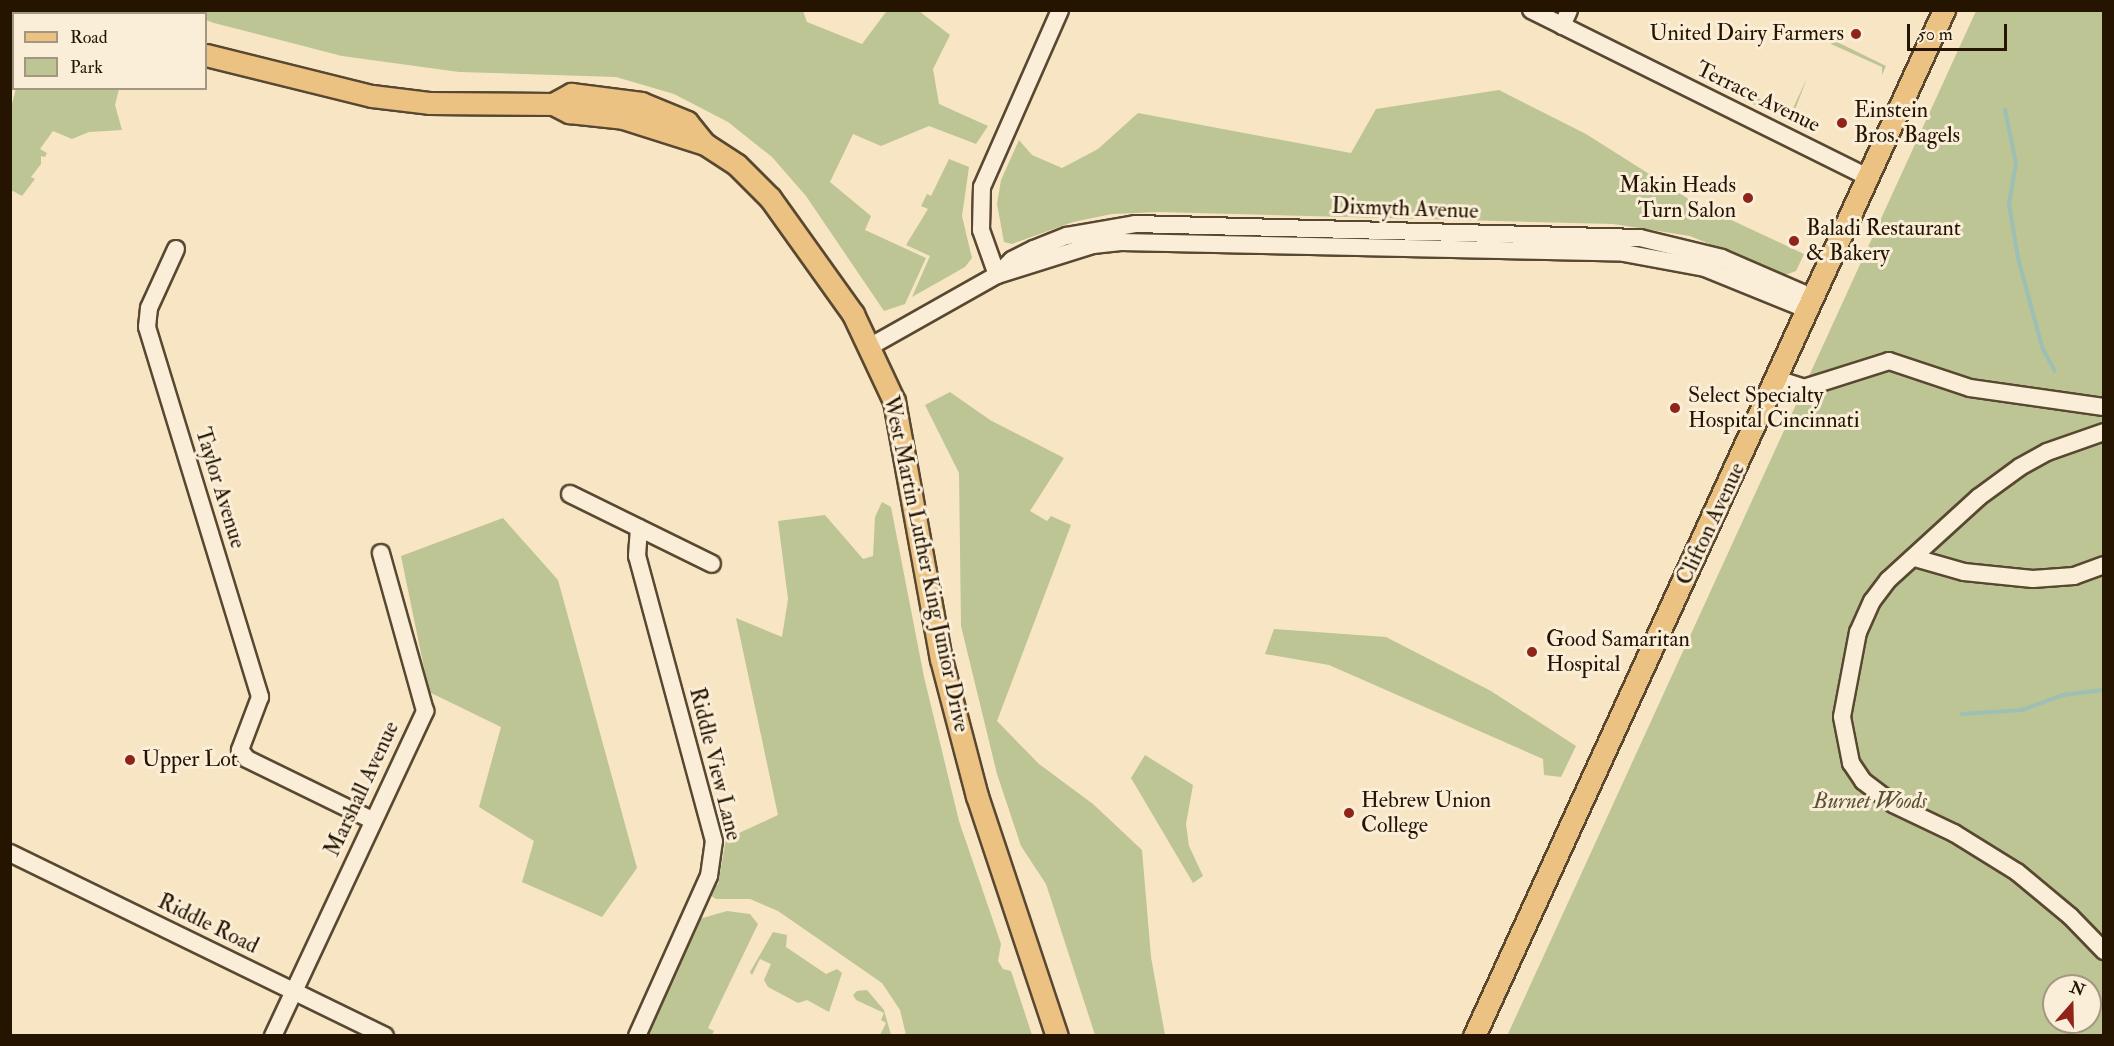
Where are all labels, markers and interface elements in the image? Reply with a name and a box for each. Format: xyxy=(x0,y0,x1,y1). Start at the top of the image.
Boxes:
legend xyxy=(12,12,207,90)
scale bar xyxy=(1910,12,2010,50)
place label: United Dairy Farmers xyxy=(1650,21,1844,47)
text: 50 m xyxy=(1918,23,1953,46)
text: Road xyxy=(70,26,108,49)
marker: United Dairy Farmers xyxy=(1849,27,1863,41)
text: Park xyxy=(70,56,103,79)
street label: Terrace Avenue xyxy=(1692,56,1824,138)
place label: Einstein Bros. Bagels xyxy=(1854,97,1960,148)
marker: Einstein Bros. Bagels xyxy=(1835,116,1849,130)
place label: Makin Heads Turn Salon xyxy=(1619,172,1736,224)
marker: Makin Heads Turn Salon xyxy=(1741,191,1755,205)
street label: Dixmyth Avenue xyxy=(1331,193,1479,225)
place label: Baladi Restaurant & Bakery xyxy=(1806,215,1961,266)
marker: Baladi Restaurant & Bakery xyxy=(1787,234,1801,248)
place label: Select Specialty Hospital Cincinnati xyxy=(1688,382,1860,434)
street label: West Martin Luther King Junior Drive xyxy=(877,394,975,734)
marker: Select Specialty Hospital Cincinnati xyxy=(1666,399,1684,417)
street label: Taylor Avenue xyxy=(189,424,251,552)
street label: Clifton Avenue xyxy=(1671,459,1751,589)
place label: Good Samaritan Hospital xyxy=(1546,626,1690,678)
marker: Good Samaritan Hospital xyxy=(1523,643,1541,661)
street label: Riddle View Lane xyxy=(683,685,747,843)
street label: Marshall Avenue xyxy=(319,717,405,861)
place label: Upper Lot xyxy=(142,747,238,773)
marker: Upper Lot xyxy=(123,753,137,767)
place label: Hebrew Union College xyxy=(1361,787,1491,838)
park label: Burnet Woods xyxy=(1813,789,1927,815)
marker: Hebrew Union College xyxy=(1342,806,1356,820)
street label: Riddle Road xyxy=(153,888,263,960)
north arrow xyxy=(2042,974,2102,1034)
text: N xyxy=(2067,977,2088,1001)

